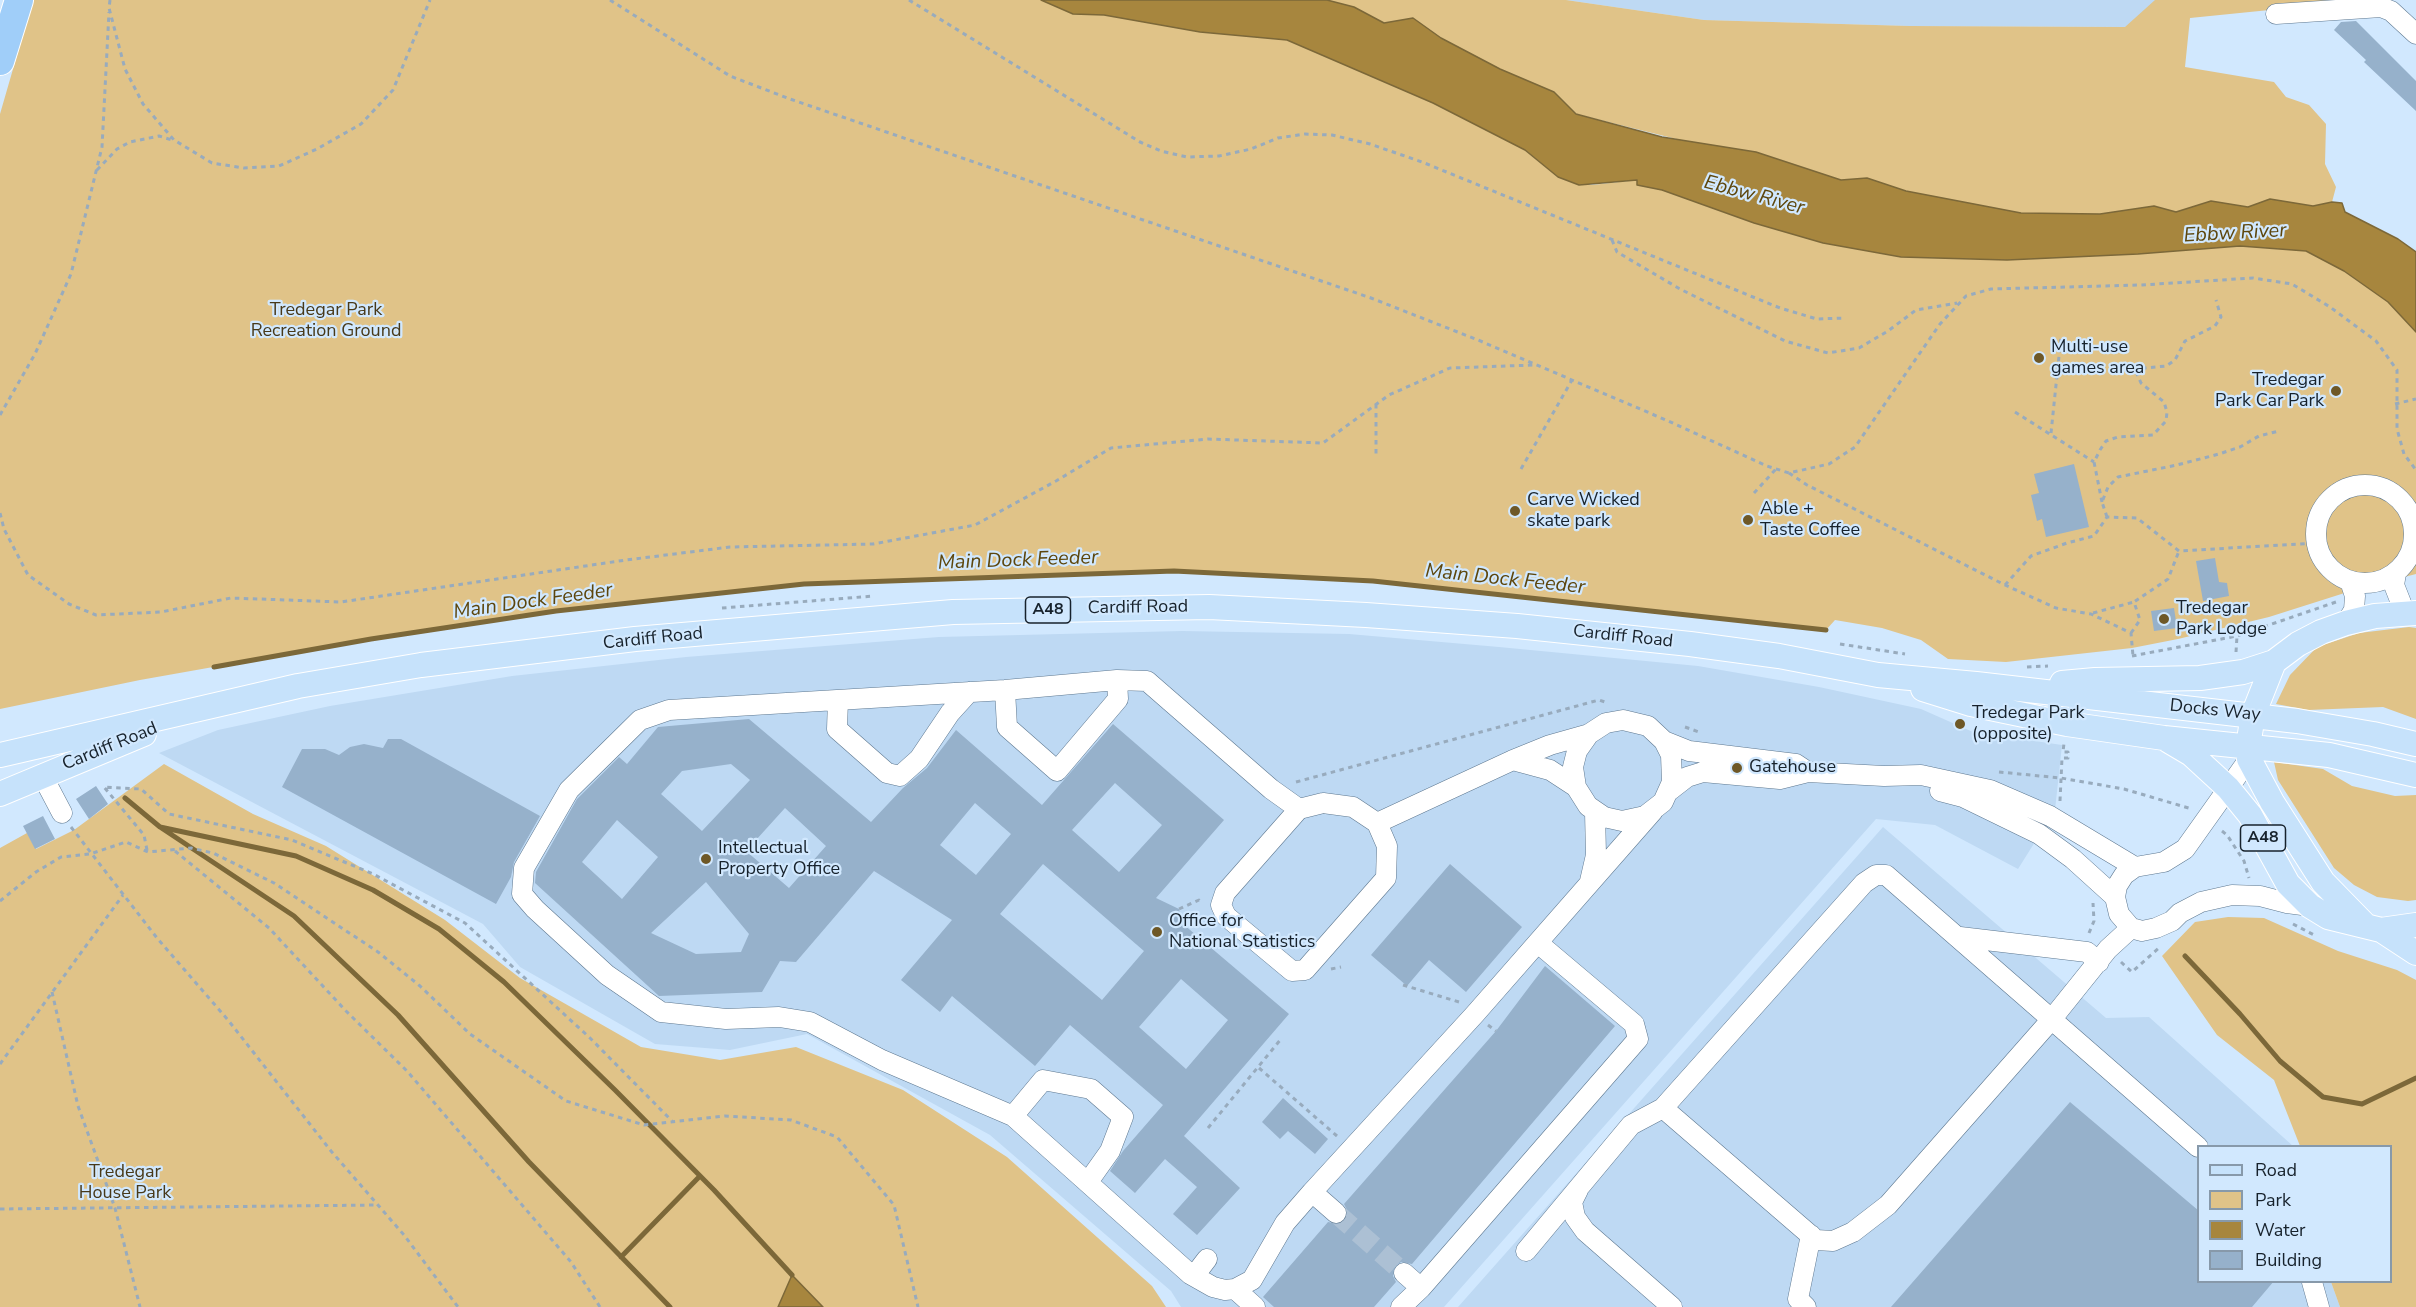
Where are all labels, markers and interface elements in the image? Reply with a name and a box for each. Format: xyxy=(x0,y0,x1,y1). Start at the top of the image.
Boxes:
water label: Ebbw River xyxy=(1701,171,1807,221)
water label: Ebbw River xyxy=(2183,219,2287,249)
park label: Tredegar Park Recreation Ground xyxy=(251,300,401,342)
place label: Multi-use games area xyxy=(2051,337,2144,380)
marker: Multi-use games area xyxy=(2032,351,2046,365)
place label: Tredegar Park Car Park xyxy=(2215,370,2324,412)
marker: Tredegar Park Car Park xyxy=(2329,384,2343,398)
place label: Carve Wicked skate park xyxy=(1527,490,1640,532)
place label: Able + Taste Coffee xyxy=(1760,499,1860,542)
marker: Carve Wicked skate park xyxy=(1508,504,1522,518)
marker: Able + Taste Coffee xyxy=(1741,513,1755,527)
water label: Main Dock Feeder xyxy=(937,546,1099,576)
water label: Main Dock Feeder xyxy=(1424,560,1586,600)
water label: Main Dock Feeder xyxy=(452,579,614,625)
street label: Cardiff Road xyxy=(1088,596,1188,620)
road number: A48 xyxy=(1026,597,1070,623)
place label: Tredegar Park Lodge xyxy=(2176,598,2267,640)
marker: Tredegar Park Lodge xyxy=(2157,612,2171,626)
street label: Cardiff Road xyxy=(1572,621,1674,653)
street label: Cardiff Road xyxy=(602,623,704,655)
street label: Docks Way xyxy=(2168,695,2262,727)
place label: Tredegar Park (opposite) xyxy=(1972,703,2085,746)
marker: Tredegar Park (opposite) xyxy=(1953,717,1967,731)
street label: Cardiff Road xyxy=(59,718,161,776)
place label: Gatehouse xyxy=(1749,757,1836,779)
marker: Gatehouse xyxy=(1730,761,1744,775)
road number: A48 xyxy=(2240,825,2286,851)
place label: Intellectual Property Office xyxy=(718,838,840,880)
marker: Intellectual Property Office xyxy=(699,852,713,866)
place label: Office for National Statistics xyxy=(1169,911,1315,954)
marker: Office for National Statistics xyxy=(1150,925,1164,939)
legend xyxy=(2197,1145,2392,1283)
text: Road xyxy=(2255,1158,2297,1182)
park label: Tredegar House Park xyxy=(79,1162,171,1204)
text: Park xyxy=(2255,1188,2291,1212)
text: Water xyxy=(2255,1218,2306,1242)
text: Building xyxy=(2255,1248,2322,1272)

